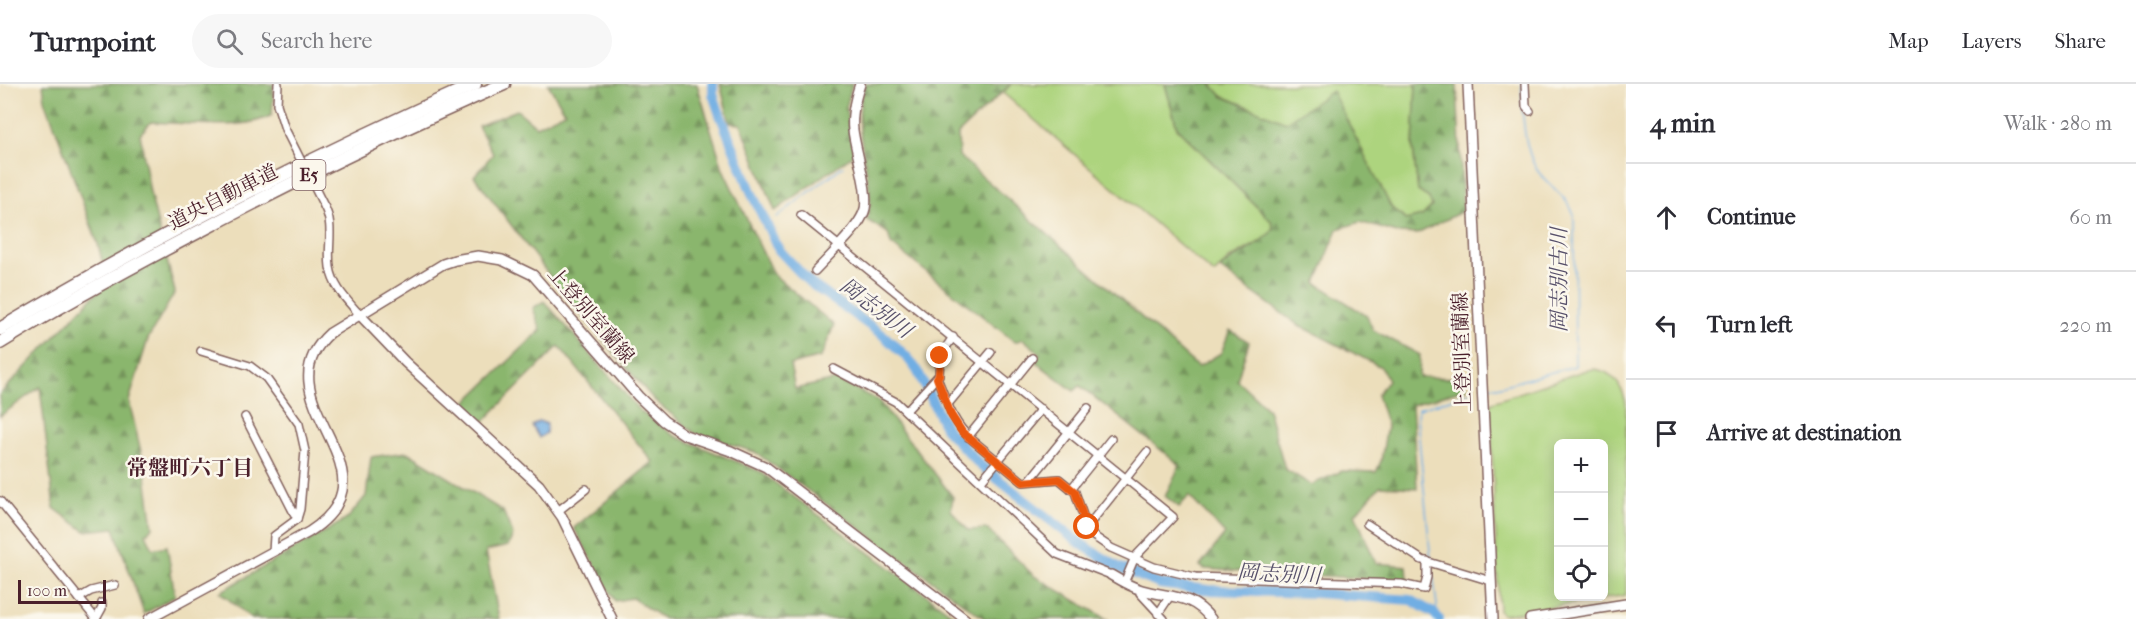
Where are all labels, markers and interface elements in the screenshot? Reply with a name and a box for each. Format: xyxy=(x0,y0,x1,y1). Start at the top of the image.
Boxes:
search box xyxy=(192,14,612,68)
text: Turnpoint xyxy=(30,25,156,58)
icon: search xyxy=(213,25,246,58)
text: Search here xyxy=(261,28,372,54)
text: Map xyxy=(1888,29,1929,53)
text: Layers xyxy=(1962,29,2021,53)
text: Share xyxy=(2054,29,2106,53)
text: 4 min xyxy=(1650,108,1715,139)
text: Walk · 280 m xyxy=(2004,112,2112,135)
street label: 道央自動車道 xyxy=(164,160,282,234)
road number: E5 xyxy=(292,160,326,190)
icon: ahead xyxy=(1650,201,1683,234)
text: Continue xyxy=(1707,204,1796,230)
text: 60 m xyxy=(2069,206,2112,229)
water label: 岡志別古川 xyxy=(1547,226,1571,333)
street label: 上登別室蘭線 xyxy=(543,262,639,368)
water label: 岡志別川 xyxy=(835,273,918,344)
street label: 上登別室蘭線 xyxy=(1448,292,1476,412)
icon: left xyxy=(1650,309,1683,342)
text: Turn left xyxy=(1707,312,1793,338)
text: 220 m xyxy=(2059,314,2112,337)
route end xyxy=(926,342,952,368)
icon: arrive xyxy=(1650,417,1683,450)
text: Arrive at destination xyxy=(1707,420,1901,446)
map controls xyxy=(1554,439,1608,601)
button: + xyxy=(1554,439,1608,493)
district label: 常盤町六丁目 xyxy=(127,456,253,480)
button: − xyxy=(1554,493,1608,547)
route start xyxy=(1073,513,1099,539)
button: locate xyxy=(1554,547,1608,601)
water label: 岡志別川 xyxy=(1236,560,1324,588)
scale bar xyxy=(18,577,106,604)
text: 100 m xyxy=(27,581,67,600)

